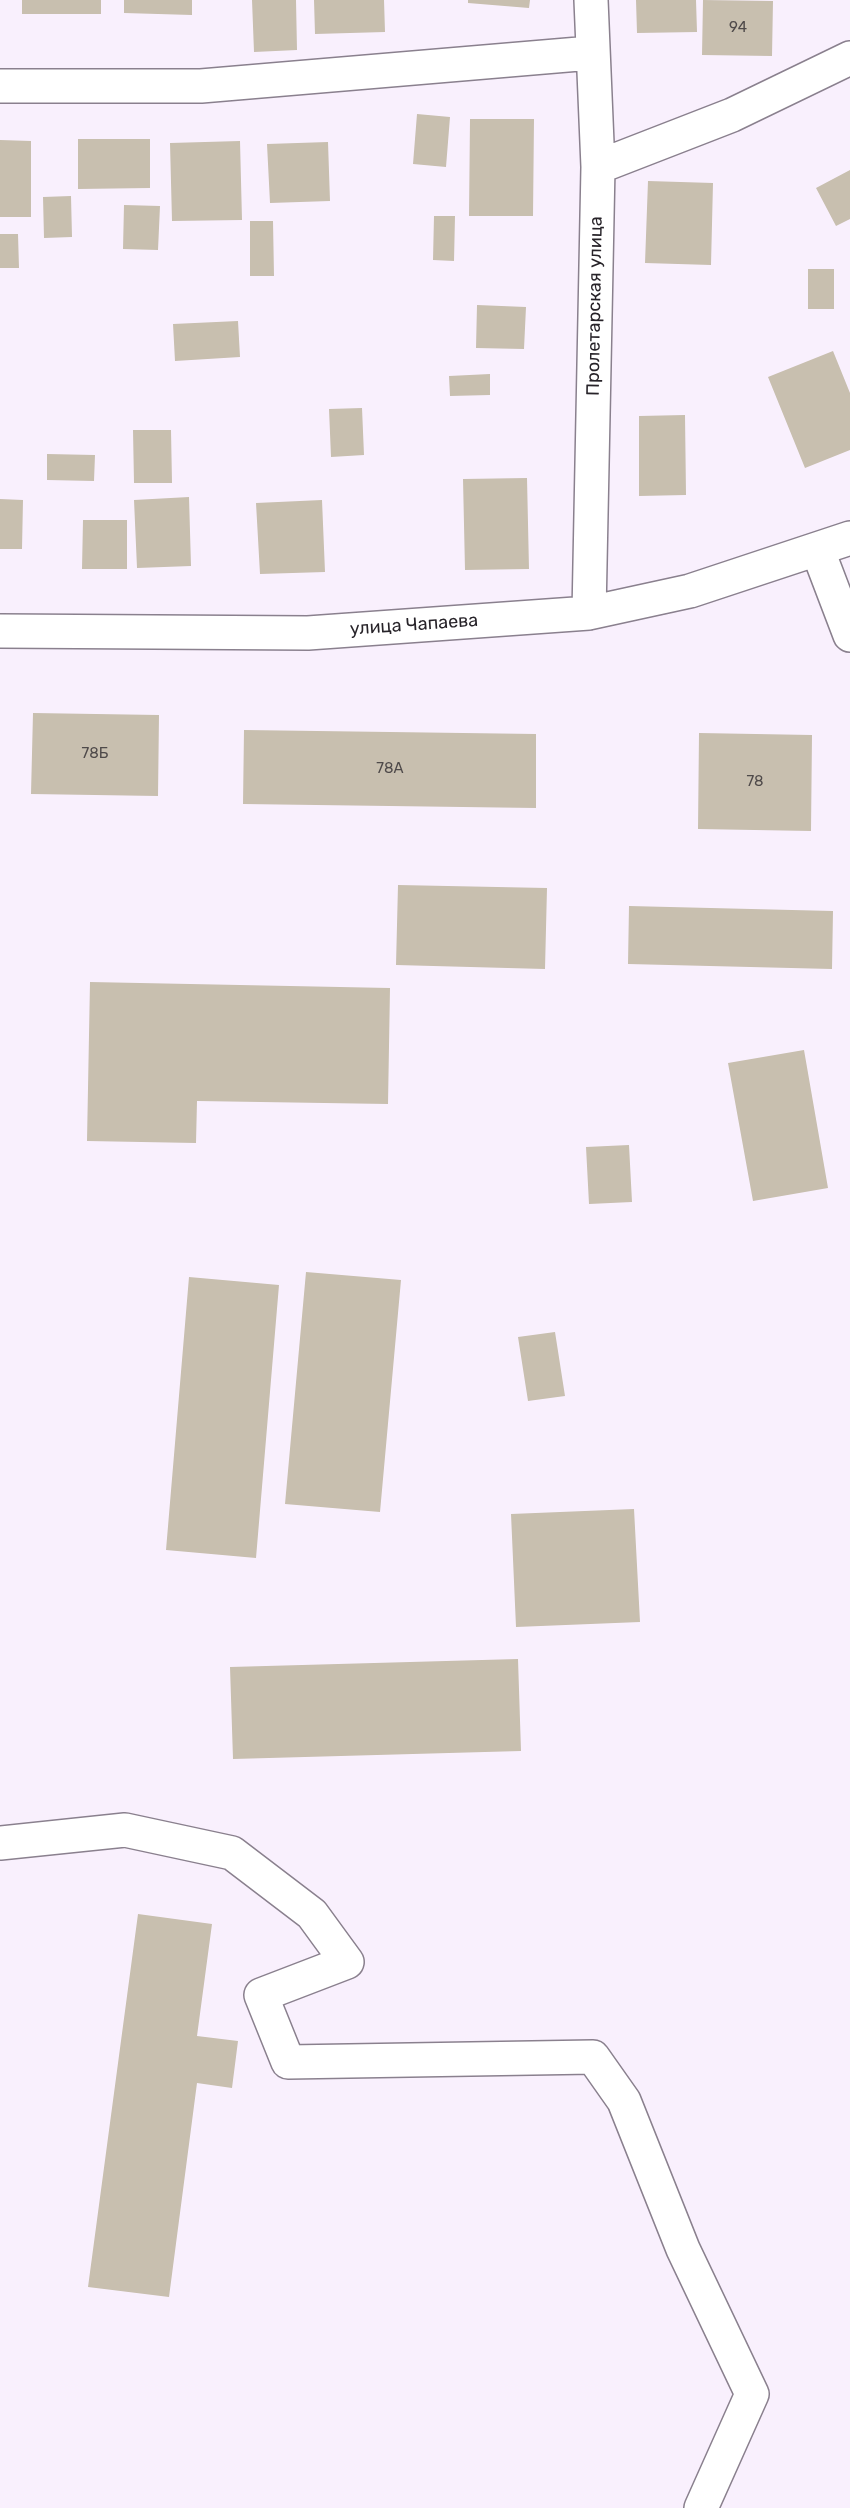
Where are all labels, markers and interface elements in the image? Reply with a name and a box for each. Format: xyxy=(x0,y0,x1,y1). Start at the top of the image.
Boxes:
house number: 94 xyxy=(729,19,747,37)
street label: Пролетарская улица xyxy=(583,216,607,396)
street label: улица Чапаева xyxy=(349,610,479,640)
house number: 78Б xyxy=(82,745,108,763)
house number: 78А xyxy=(376,760,404,778)
house number: 78 xyxy=(746,773,764,791)

